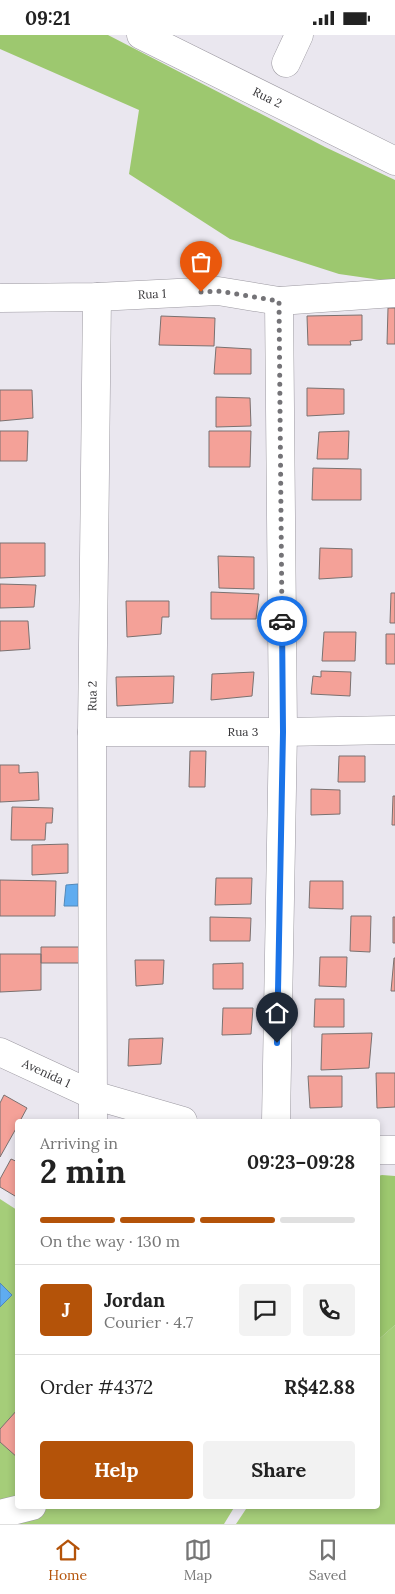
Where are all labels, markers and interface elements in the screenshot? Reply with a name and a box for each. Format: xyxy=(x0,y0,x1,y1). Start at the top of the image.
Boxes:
text: 09:21 xyxy=(25,6,71,30)
street label: Rua 2 xyxy=(251,84,285,111)
pin xyxy=(180,241,222,292)
icon: bag xyxy=(187,248,215,276)
street label: Rua 1 xyxy=(137,286,166,302)
courier xyxy=(257,596,307,646)
icon: car xyxy=(268,607,296,635)
street label: Rua 2 xyxy=(84,681,100,711)
street label: Rua 3 xyxy=(228,724,259,739)
pin xyxy=(256,992,298,1043)
icon: home xyxy=(263,999,291,1027)
street label: Avenida 1 xyxy=(19,1055,73,1091)
text: Arriving in xyxy=(40,1133,118,1153)
text: 09:23–09:28 xyxy=(247,1150,355,1174)
text: 2 min xyxy=(40,1151,126,1192)
text: On the way · 130 m xyxy=(40,1231,180,1251)
button: chat xyxy=(239,1284,291,1336)
button: phone xyxy=(303,1284,355,1336)
text: Jordan xyxy=(104,1288,165,1312)
text: J xyxy=(62,1298,70,1322)
text: Courier · 4.7 xyxy=(104,1312,193,1332)
text: Order #4372 xyxy=(40,1375,153,1399)
text: R$42.88 xyxy=(284,1375,355,1399)
button: Help xyxy=(40,1441,193,1499)
button: Share xyxy=(203,1441,355,1499)
tab: Home xyxy=(48,1536,87,1584)
tab: Map xyxy=(184,1536,212,1584)
tab: Saved xyxy=(309,1536,347,1584)

